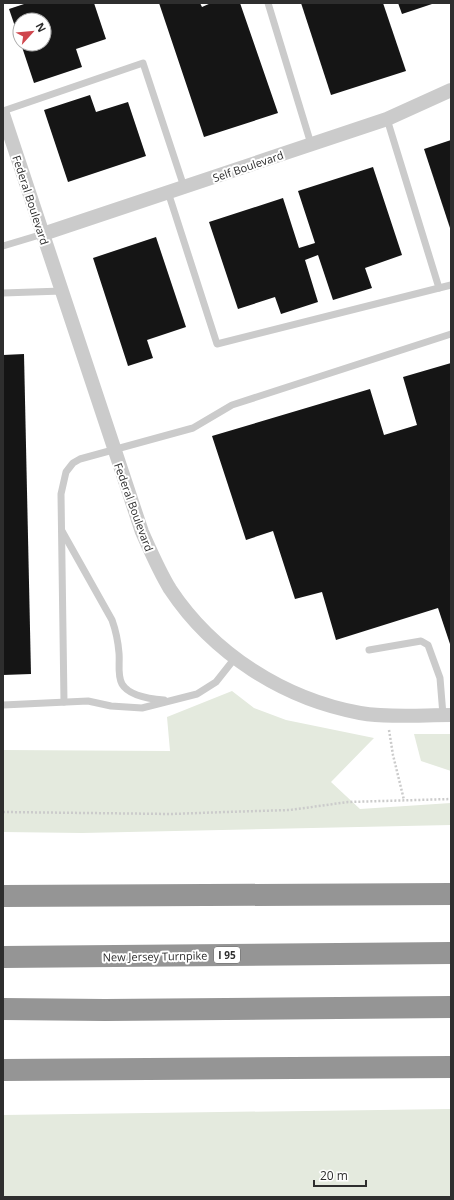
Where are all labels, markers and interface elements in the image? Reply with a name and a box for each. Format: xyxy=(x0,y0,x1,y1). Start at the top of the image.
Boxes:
north arrow xyxy=(12,12,52,52)
text: N xyxy=(33,20,50,35)
street label: Self Boulevard xyxy=(211,147,285,185)
street label: Federal Boulevard xyxy=(9,153,53,247)
street label: Federal Boulevard xyxy=(111,461,157,553)
road number: I 95 xyxy=(214,947,240,963)
street label: New Jersey Turnpike xyxy=(102,948,208,964)
scale bar xyxy=(314,1162,366,1188)
text: 20 m xyxy=(320,1167,348,1184)

